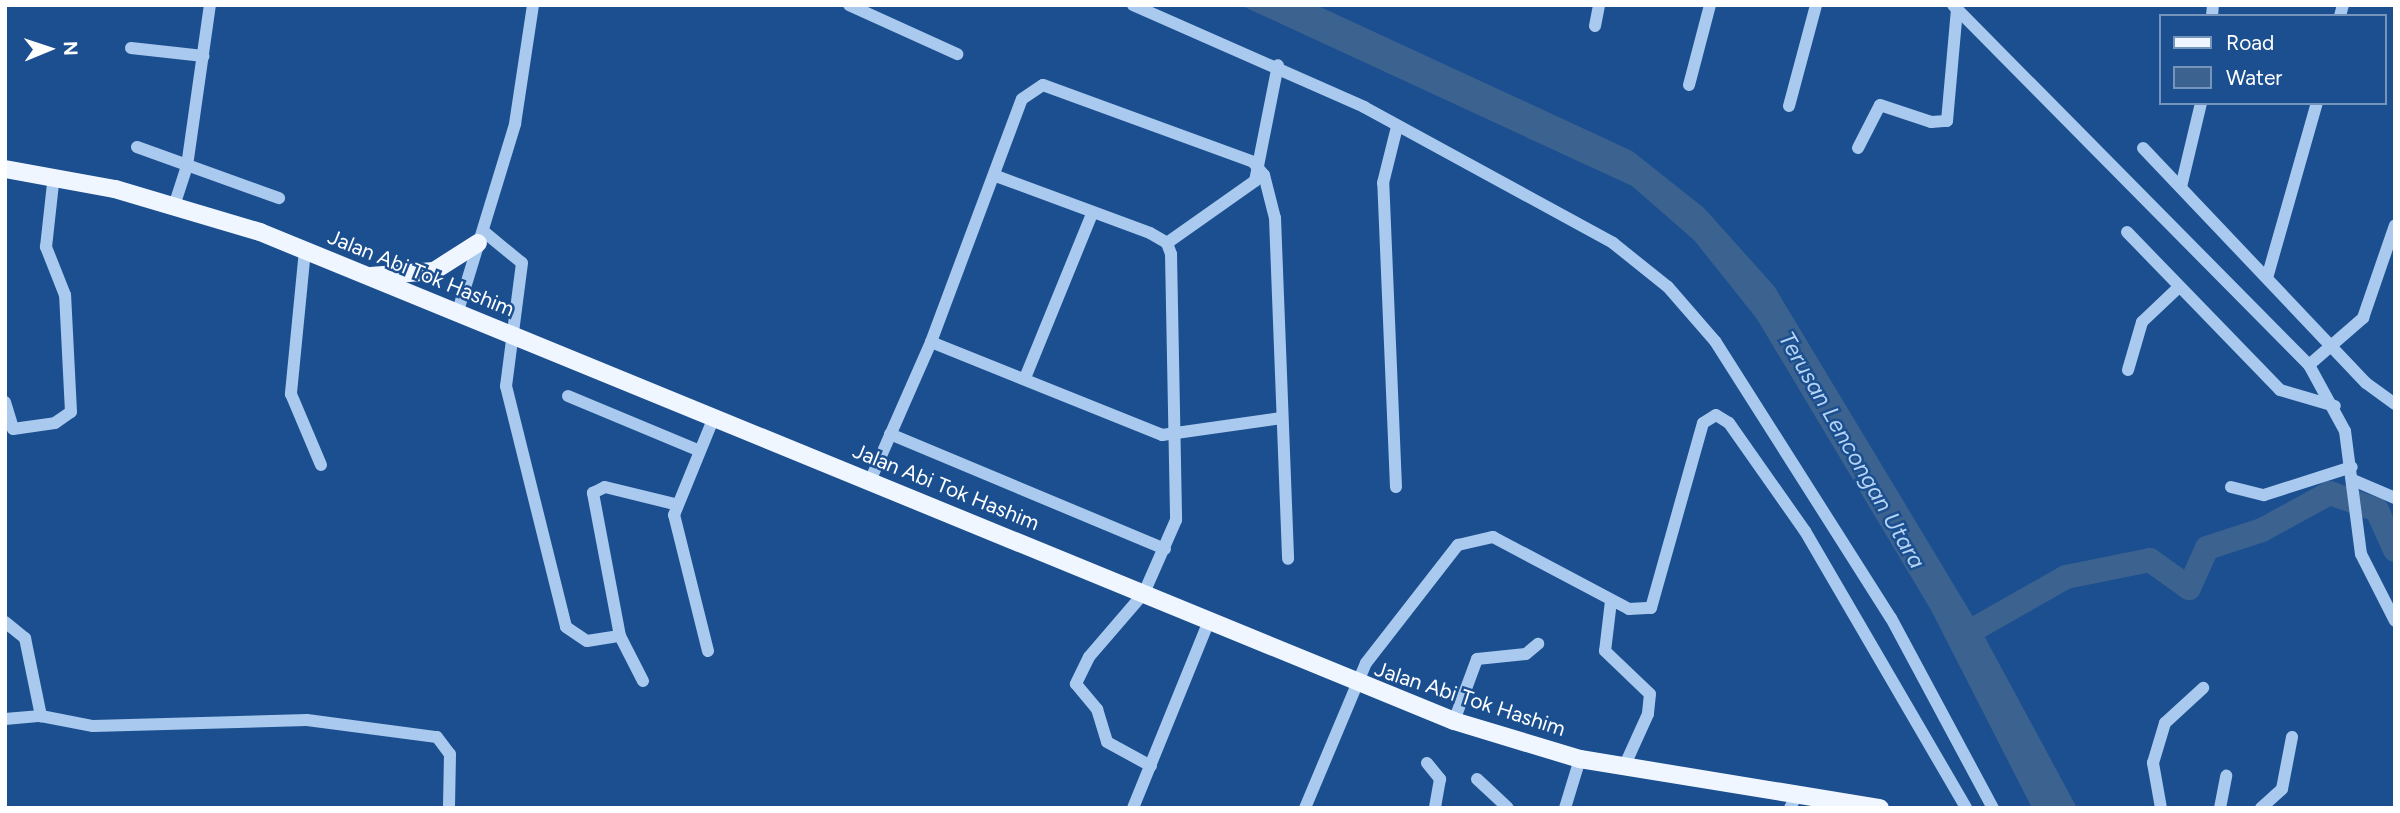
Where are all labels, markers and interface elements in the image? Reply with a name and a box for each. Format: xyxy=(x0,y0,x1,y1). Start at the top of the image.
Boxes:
north arrow xyxy=(14,14,84,84)
legend xyxy=(2158,14,2386,105)
text: Road xyxy=(2226,30,2274,55)
text: N xyxy=(59,41,82,56)
text: Water xyxy=(2226,65,2282,90)
street label: Jalan Abi Tok Hashim xyxy=(324,224,518,322)
water label: Terusan Lencongan Utara xyxy=(1773,327,1931,573)
street label: Jalan Abi Tok Hashim xyxy=(849,438,1043,536)
street label: Jalan Abi Tok Hashim xyxy=(1372,656,1568,742)

